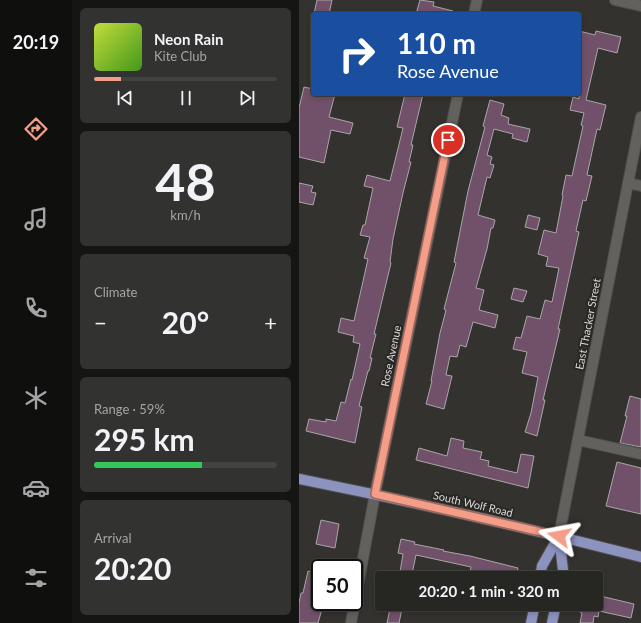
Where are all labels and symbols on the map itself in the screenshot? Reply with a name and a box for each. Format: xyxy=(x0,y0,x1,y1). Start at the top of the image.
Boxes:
pin xyxy=(431,123,465,157)
street label: East Thacker Street xyxy=(572,277,603,371)
street label: Rose Avenue xyxy=(378,324,403,388)
street label: South Wolf Road xyxy=(432,488,514,519)
position arrow xyxy=(538,515,580,557)
speed limit sign: 50 xyxy=(311,559,363,611)

